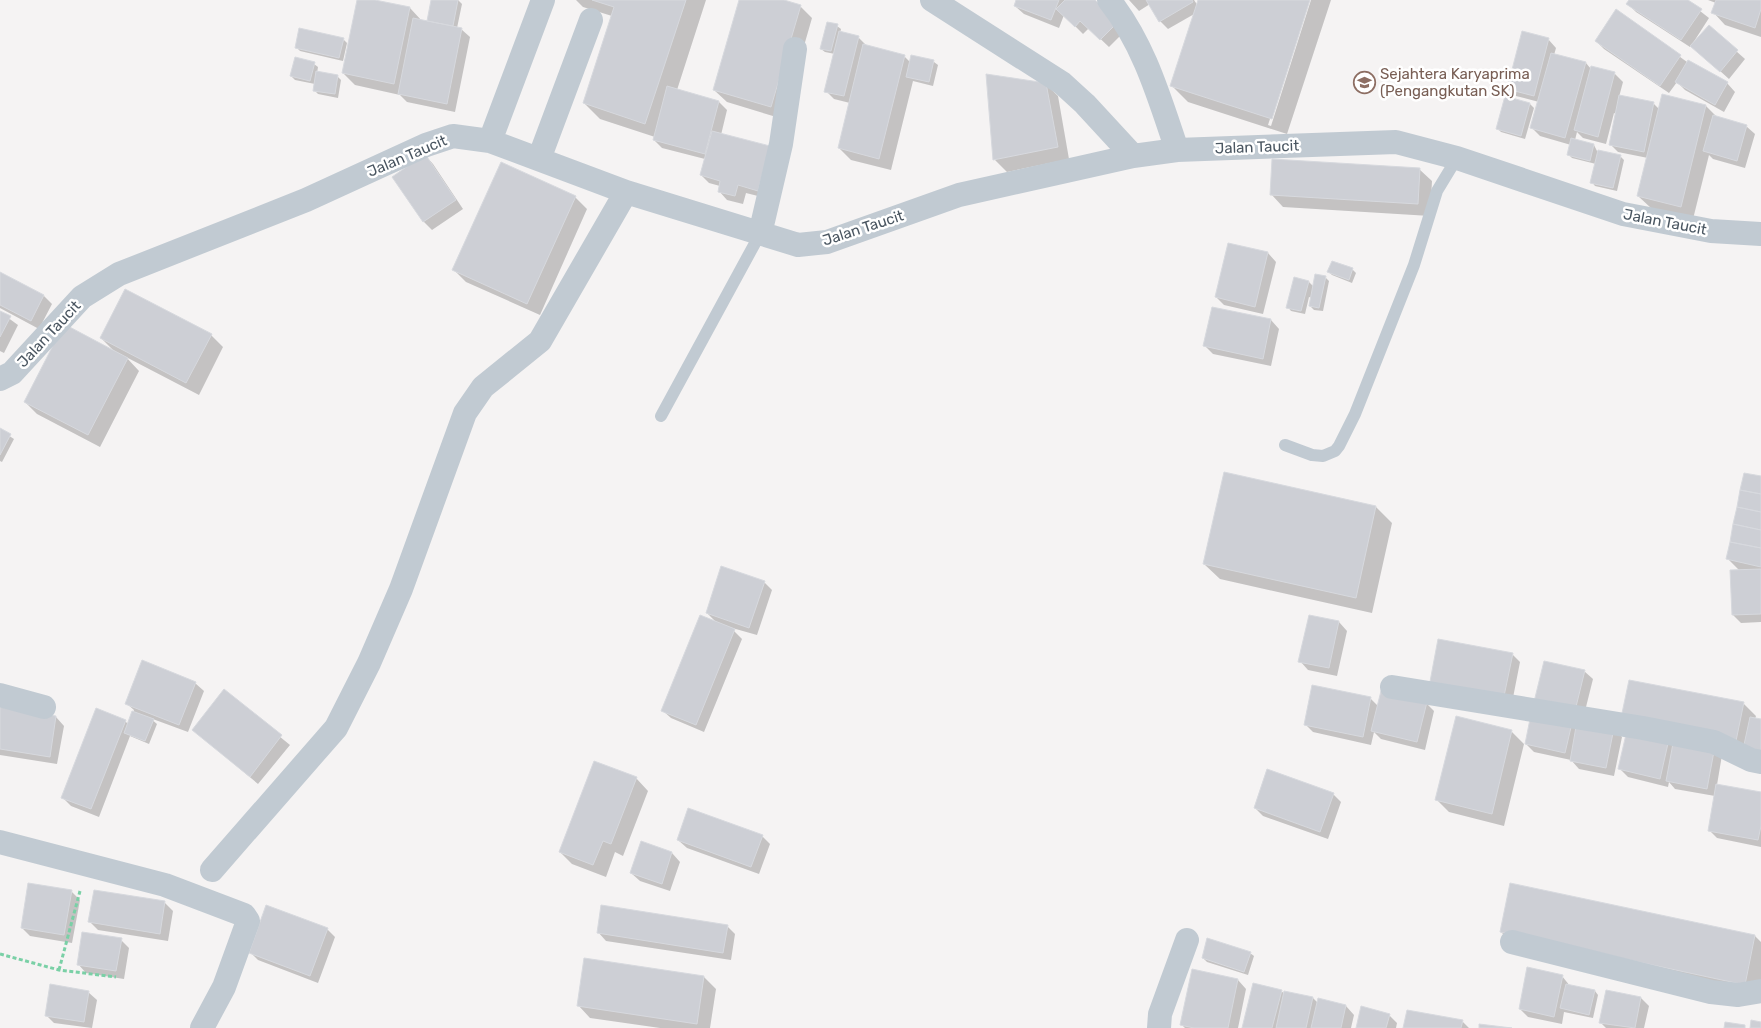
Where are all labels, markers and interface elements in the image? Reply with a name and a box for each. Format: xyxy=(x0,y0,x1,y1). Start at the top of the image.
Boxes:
place label: Sejahtera Karyaprima (Pengangkutan SK) xyxy=(1380,65,1530,100)
school or university icon: Sejahtera Karyaprima (Pengangkutan SK) xyxy=(1352,71,1376,95)
street label: Jalan Taucit xyxy=(365,131,449,181)
street label: Jalan Taucit xyxy=(1214,137,1300,157)
street label: Jalan Taucit xyxy=(1622,205,1708,239)
street label: Jalan Taucit xyxy=(820,206,906,250)
street label: Jalan Taucit xyxy=(14,297,84,371)

